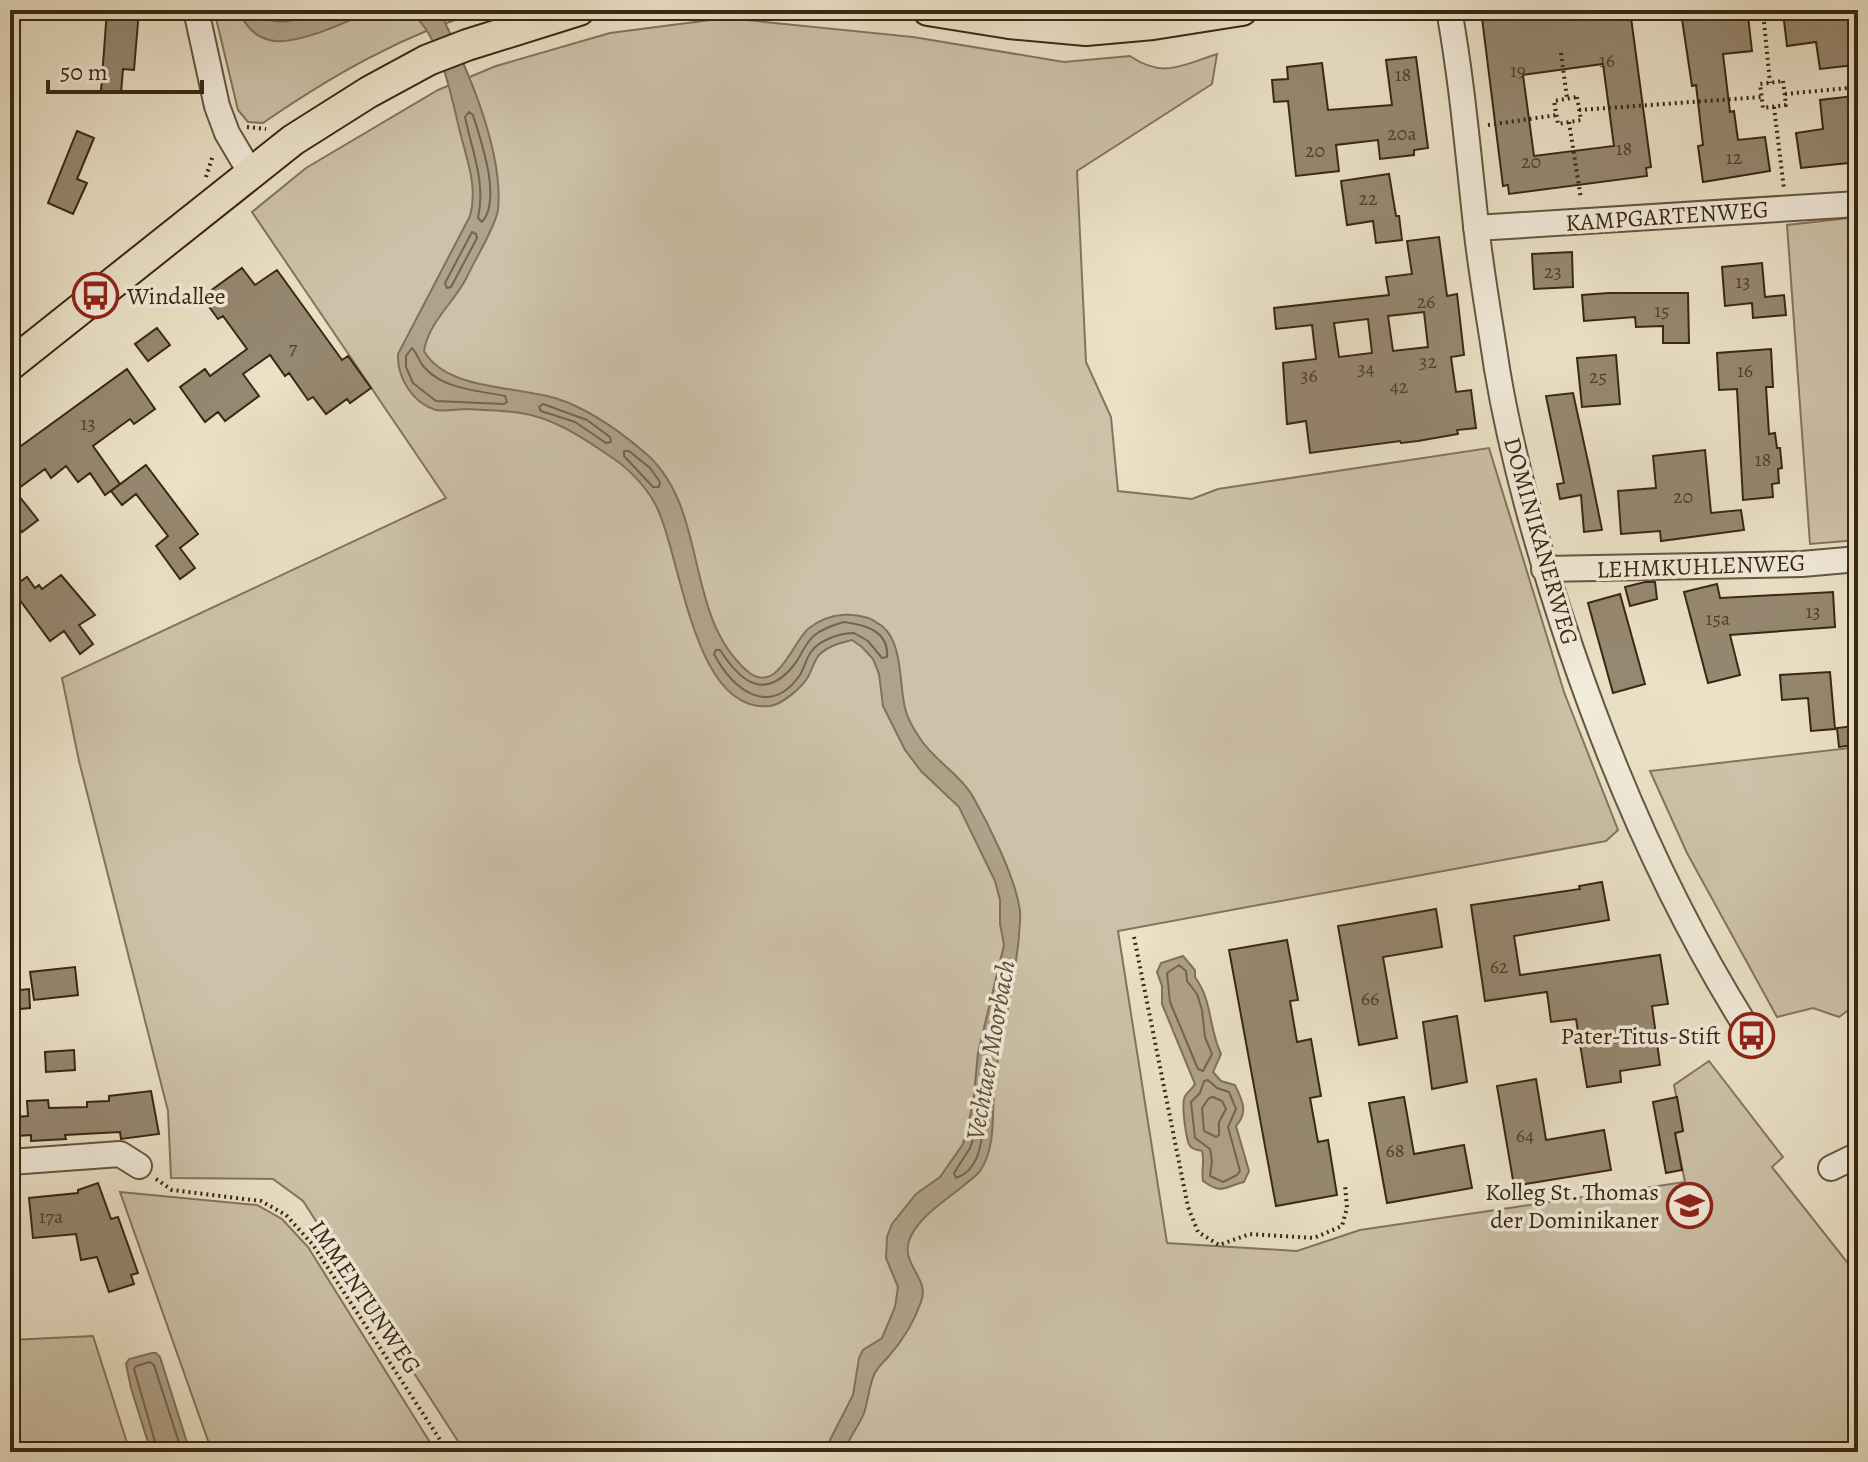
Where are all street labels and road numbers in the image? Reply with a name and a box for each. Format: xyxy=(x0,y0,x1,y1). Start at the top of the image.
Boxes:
street label: KAMPGARTENWEG xyxy=(1564,193,1770,239)
street label: DOMINIKANERWEG xyxy=(1496,433,1586,649)
street label: LEHMKUHLENWEG xyxy=(1596,546,1806,586)
street label: IMMENTUNWEG xyxy=(302,1214,428,1380)

